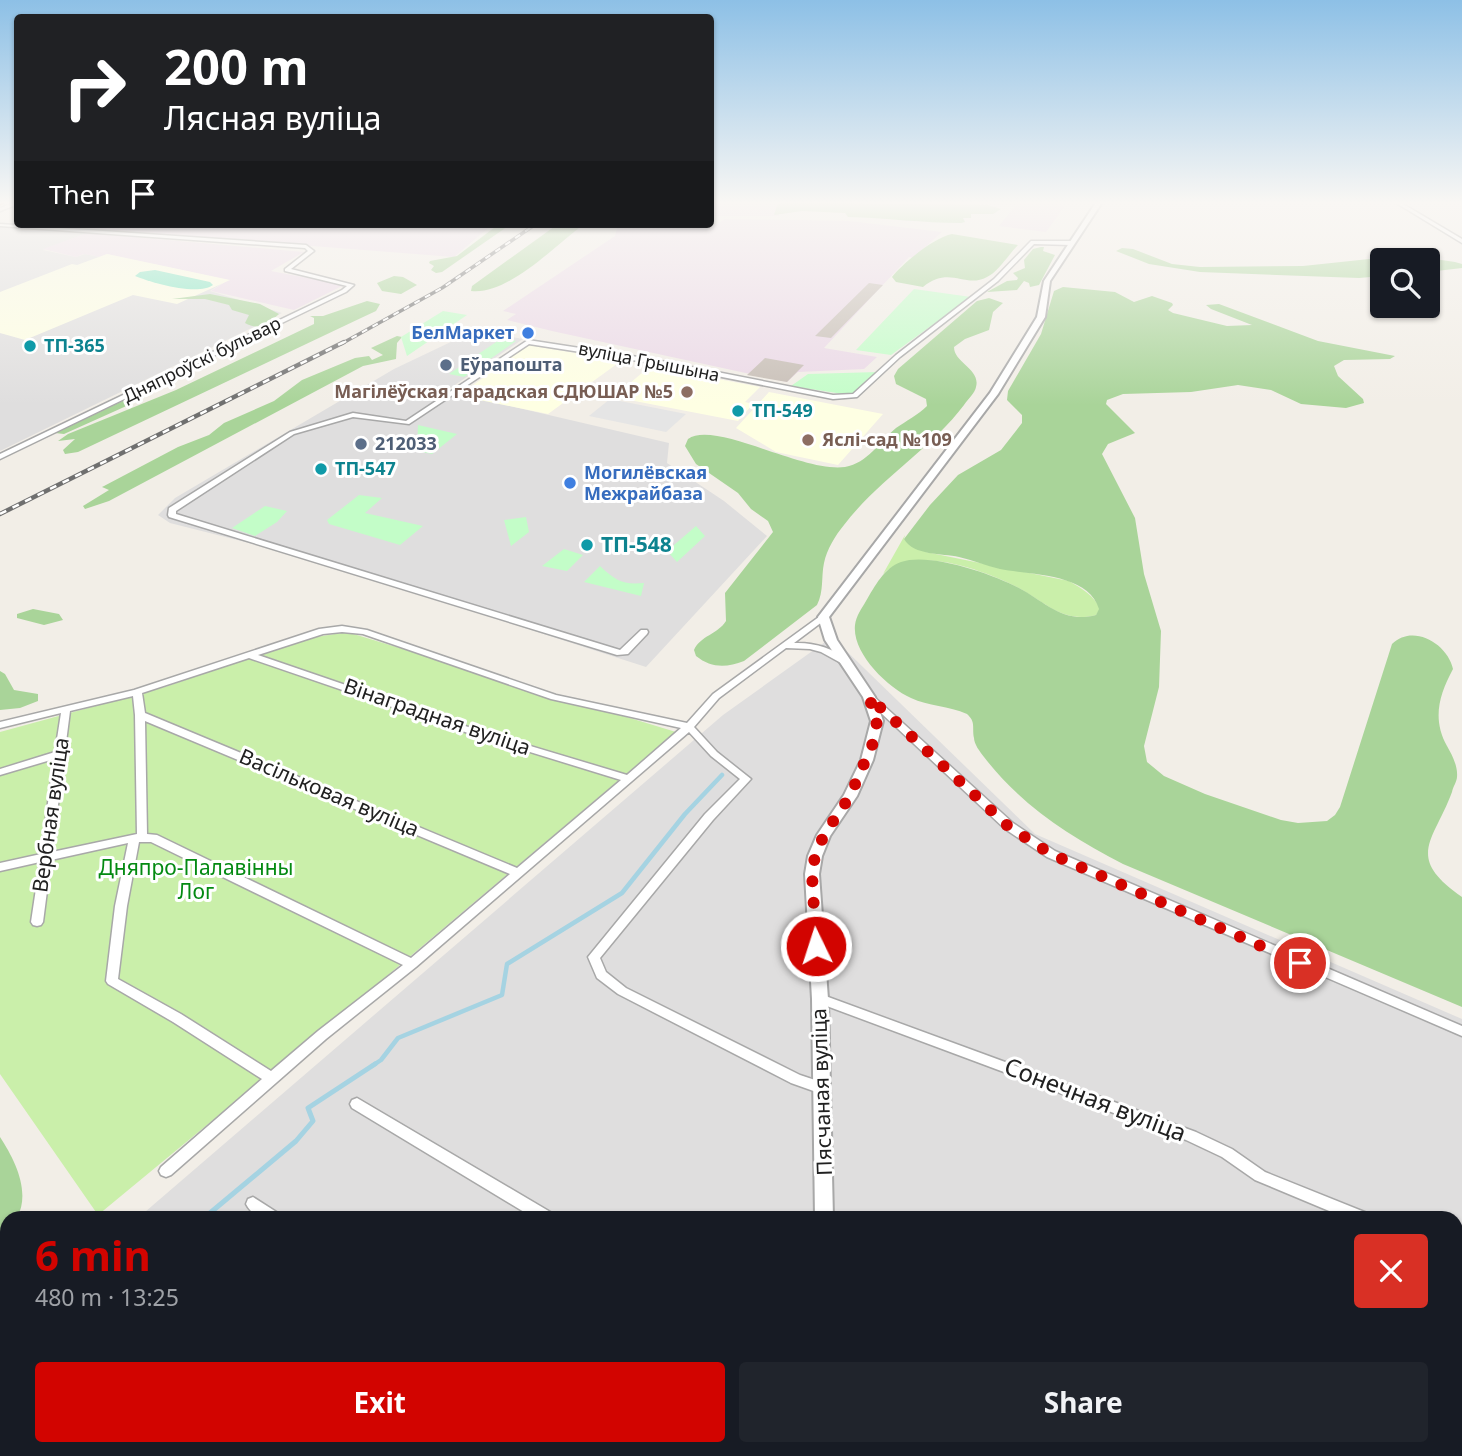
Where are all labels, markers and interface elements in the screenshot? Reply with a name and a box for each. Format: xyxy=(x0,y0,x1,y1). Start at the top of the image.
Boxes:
text: 200 m xyxy=(164,33,309,99)
icon: right xyxy=(49,42,140,133)
text: Лясная вуліца xyxy=(164,96,382,139)
icon: arrive xyxy=(124,175,162,213)
text: Then xyxy=(49,176,110,212)
map controls xyxy=(1370,248,1440,318)
button: search xyxy=(1370,248,1440,318)
street label: Дняпроўскі бульвар xyxy=(119,310,285,408)
place label: БелМаркет xyxy=(411,320,514,344)
marker: БелМаркет xyxy=(520,325,536,341)
place label: ТП-365 xyxy=(44,333,105,357)
street label: вуліца Грышына xyxy=(577,336,722,386)
marker: ТП-365 xyxy=(22,338,38,354)
place label: Еўрапошта xyxy=(460,352,562,376)
marker: Еўрапошта xyxy=(438,357,454,373)
place label: Магілёўская гарадская СДЮШАР №5 xyxy=(334,379,673,403)
marker: Магілёўская гарадская СДЮШАР №5 xyxy=(679,384,695,400)
place label: ТП-549 xyxy=(752,398,813,422)
marker: ТП-549 xyxy=(730,403,746,419)
place label: Яслі-сад №109 xyxy=(822,427,952,451)
place label: 212033 xyxy=(375,431,437,455)
marker: Яслі-сад №109 xyxy=(800,432,816,448)
marker: 212033 xyxy=(353,436,369,452)
place label: ТП-547 xyxy=(335,456,396,480)
place label: Могилёвская Межрайбаза xyxy=(584,460,707,505)
marker: ТП-547 xyxy=(313,461,329,477)
marker: Могилёвская Межрайбаза xyxy=(562,475,578,491)
place label: ТП-548 xyxy=(601,530,672,558)
marker: ТП-548 xyxy=(579,537,595,553)
street label: Вінаградная вуліца xyxy=(340,671,534,761)
street label: Вербная вуліца xyxy=(25,736,75,894)
street label: Васільковая вуліца xyxy=(235,742,424,843)
park label: Дняпро-Палавінны Лог xyxy=(98,853,294,905)
position arrow xyxy=(779,909,853,983)
pin xyxy=(1270,933,1330,993)
icon: arrive xyxy=(1281,944,1319,982)
street label: Пясчаная вуліца xyxy=(804,1008,838,1176)
street label: Сонечная вуліца xyxy=(1000,1049,1191,1148)
text: 6 min xyxy=(35,1226,151,1283)
button: close xyxy=(1354,1234,1428,1308)
text: 480 m · 13:25 xyxy=(35,1281,179,1313)
button: Exit xyxy=(35,1362,725,1442)
button: Share xyxy=(739,1362,1428,1442)

